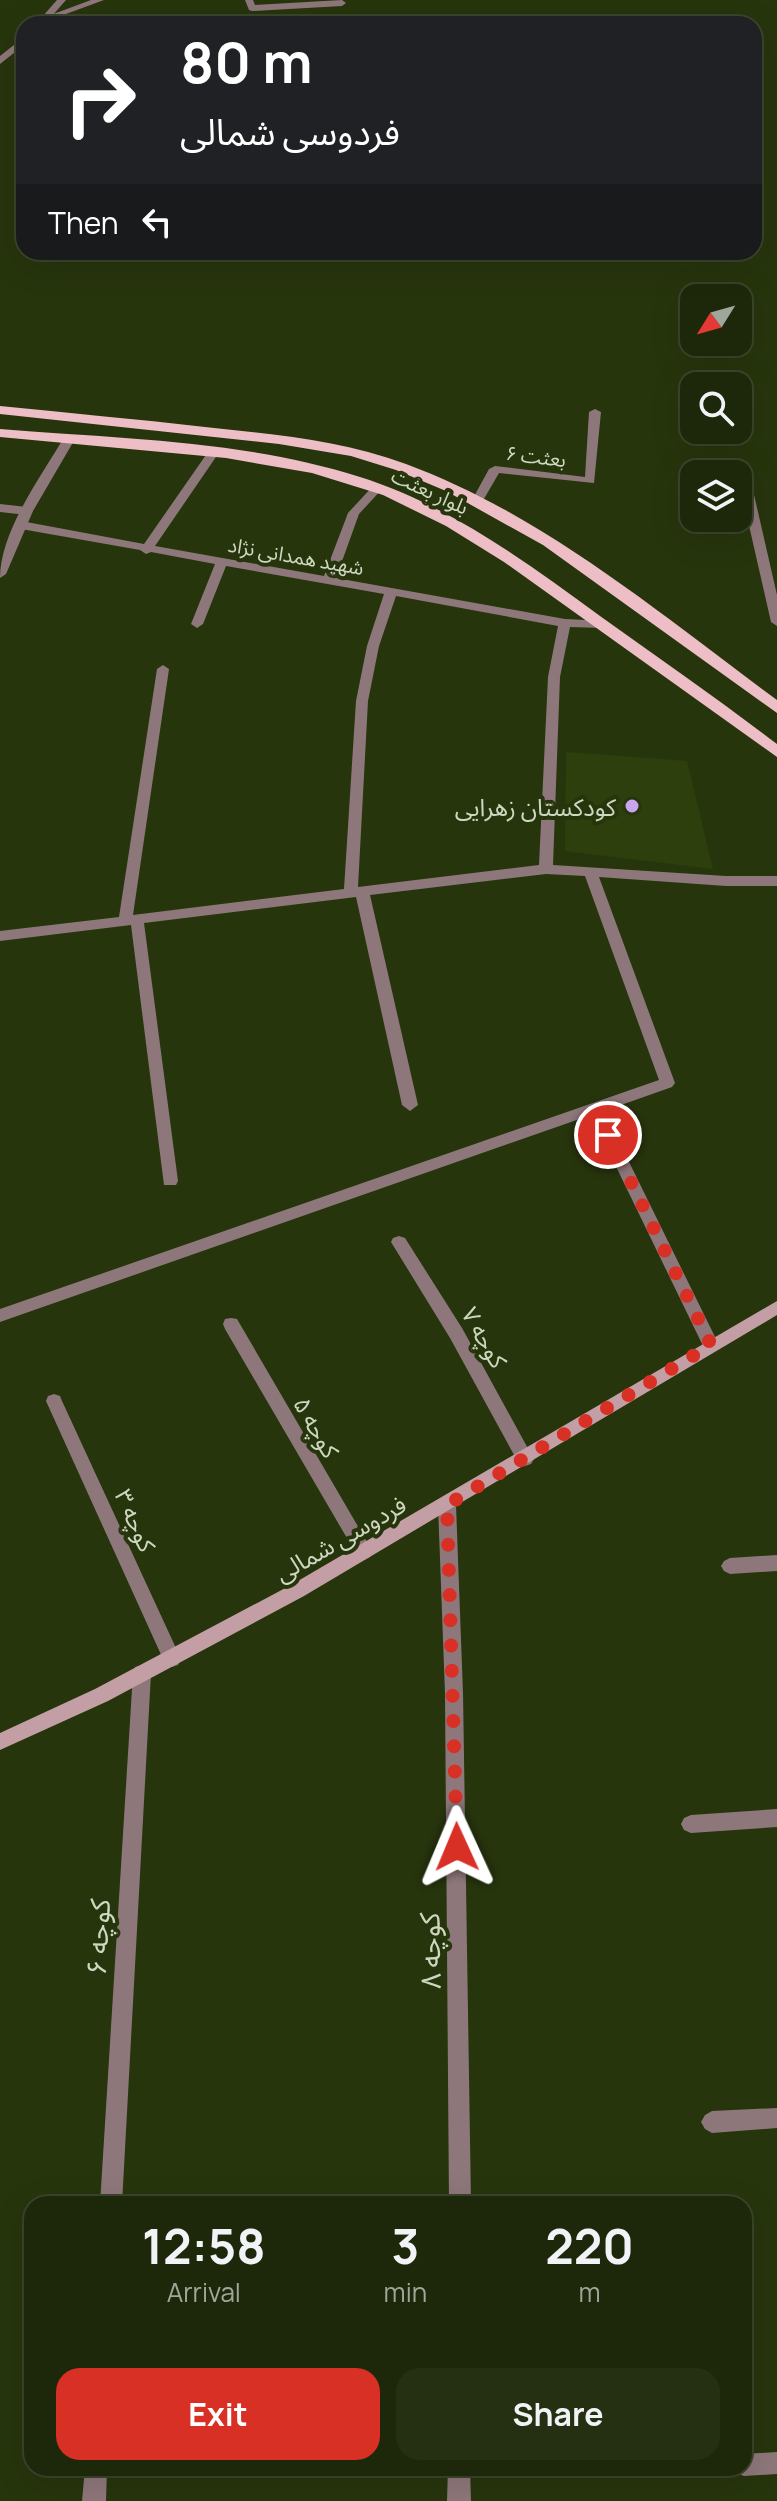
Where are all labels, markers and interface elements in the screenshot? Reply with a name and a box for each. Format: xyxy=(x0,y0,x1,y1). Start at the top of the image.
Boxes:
text: 80 m xyxy=(180,23,313,100)
icon: right xyxy=(48,48,152,152)
text: فردوسی شمالی xyxy=(180,107,400,156)
icon: left xyxy=(135,200,179,244)
text: Then xyxy=(48,202,119,243)
north arrow xyxy=(680,284,752,356)
map controls xyxy=(680,284,752,532)
button: search xyxy=(680,372,752,444)
street label: بعثت ۶ xyxy=(504,439,568,473)
button: layers xyxy=(680,460,752,532)
street label: بلوار بعثت xyxy=(387,461,473,521)
street label: شهید همدانی نژاد xyxy=(226,531,366,581)
place label: کودکستان زهرایی xyxy=(455,790,617,823)
marker: کودکستان زهرایی xyxy=(623,797,641,815)
pin xyxy=(574,1101,642,1169)
icon: arrive xyxy=(586,1113,630,1157)
street label: کوچه ۷ xyxy=(454,1300,516,1375)
street label: کوچه ۵ xyxy=(286,1390,348,1465)
street label: کوچه ۳ xyxy=(108,1483,165,1558)
street label: فردوسی شمالی xyxy=(268,1487,412,1589)
position arrow xyxy=(415,1805,499,1889)
street label: کوچه ۶ xyxy=(76,1897,118,1976)
street label: کوچه ۸ xyxy=(409,1912,449,1990)
text: 12:58 xyxy=(142,2213,266,2278)
text: 3 xyxy=(391,2213,419,2278)
text: 220 xyxy=(545,2213,634,2278)
text: Arrival xyxy=(167,2274,241,2310)
text: min xyxy=(384,2274,427,2310)
text: m xyxy=(579,2274,601,2310)
button: Exit xyxy=(56,2368,380,2460)
button: Share xyxy=(396,2368,720,2460)

